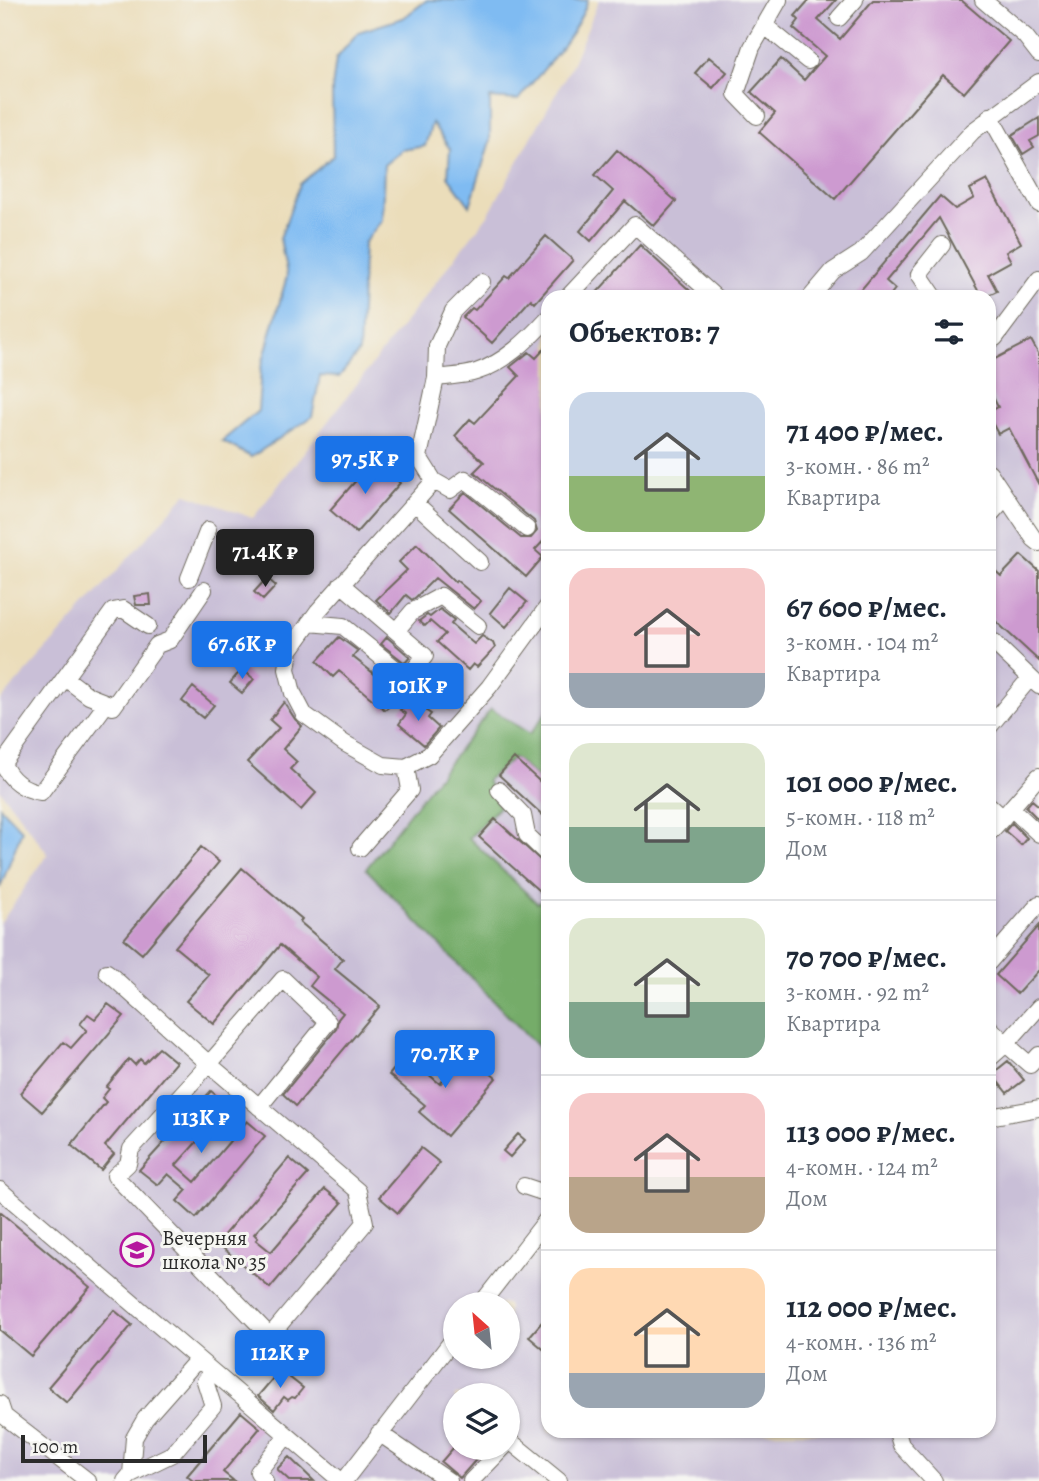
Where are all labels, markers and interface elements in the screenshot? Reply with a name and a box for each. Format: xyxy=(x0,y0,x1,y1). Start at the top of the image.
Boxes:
text: Объектов: 7 xyxy=(569,312,719,352)
icon: filters xyxy=(930,313,968,351)
text: 71 400 ₽/мес. xyxy=(786,411,944,451)
icon: home xyxy=(625,420,709,504)
pin: 97.5K ₽ xyxy=(300,436,430,496)
text: 97.5K ₽ xyxy=(331,443,399,474)
text: 3-комн. · 86 m² xyxy=(786,451,929,482)
text: Квартира xyxy=(786,482,881,513)
pin: 71.4K ₽ xyxy=(200,530,330,589)
text: 71.4K ₽ xyxy=(232,536,298,567)
text: 67 600 ₽/мес. xyxy=(786,587,947,627)
icon: home xyxy=(625,596,709,680)
pin: 67.6K ₽ xyxy=(177,622,307,681)
text: 3-комн. · 104 m² xyxy=(786,627,938,658)
text: 67.6K ₽ xyxy=(208,628,276,659)
text: Квартира xyxy=(786,658,881,689)
pin: 101K ₽ xyxy=(361,664,475,723)
text: 101K ₽ xyxy=(389,670,447,701)
text: 101 000 ₽/мес. xyxy=(786,762,958,802)
icon: home xyxy=(625,771,709,855)
text: 5-комн. · 118 m² xyxy=(786,802,935,833)
text: Дом xyxy=(786,833,828,864)
text: 70 700 ₽/мес. xyxy=(786,937,947,977)
icon: home xyxy=(625,946,709,1030)
text: 3-комн. · 92 m² xyxy=(786,977,929,1008)
text: Квартира xyxy=(786,1008,881,1039)
pin: 70.7K ₽ xyxy=(380,1030,510,1090)
text: 70.7K ₽ xyxy=(411,1037,479,1068)
pin: 113K ₽ xyxy=(144,1096,258,1155)
text: 113K ₽ xyxy=(172,1102,230,1133)
text: 113 000 ₽/мес. xyxy=(786,1112,956,1152)
icon: home xyxy=(625,1121,709,1205)
text: 4-комн. · 124 m² xyxy=(786,1152,938,1183)
text: Дом xyxy=(786,1183,828,1214)
place label: Вечерняя школа № 35 xyxy=(162,1224,266,1276)
school or university icon: Вечерняя школа № 35 xyxy=(118,1231,156,1269)
text: 112 000 ₽/мес. xyxy=(786,1287,958,1327)
north arrow xyxy=(443,1292,520,1368)
map controls xyxy=(443,1292,520,1460)
icon: home xyxy=(625,1296,709,1380)
text: 4-комн. · 136 m² xyxy=(786,1327,937,1358)
pin: 112K ₽ xyxy=(223,1330,337,1390)
text: 112K ₽ xyxy=(251,1337,309,1368)
text: Дом xyxy=(786,1358,828,1389)
button: layers xyxy=(443,1383,520,1460)
scale bar xyxy=(21,1432,206,1464)
text: 100 m xyxy=(32,1434,78,1460)

